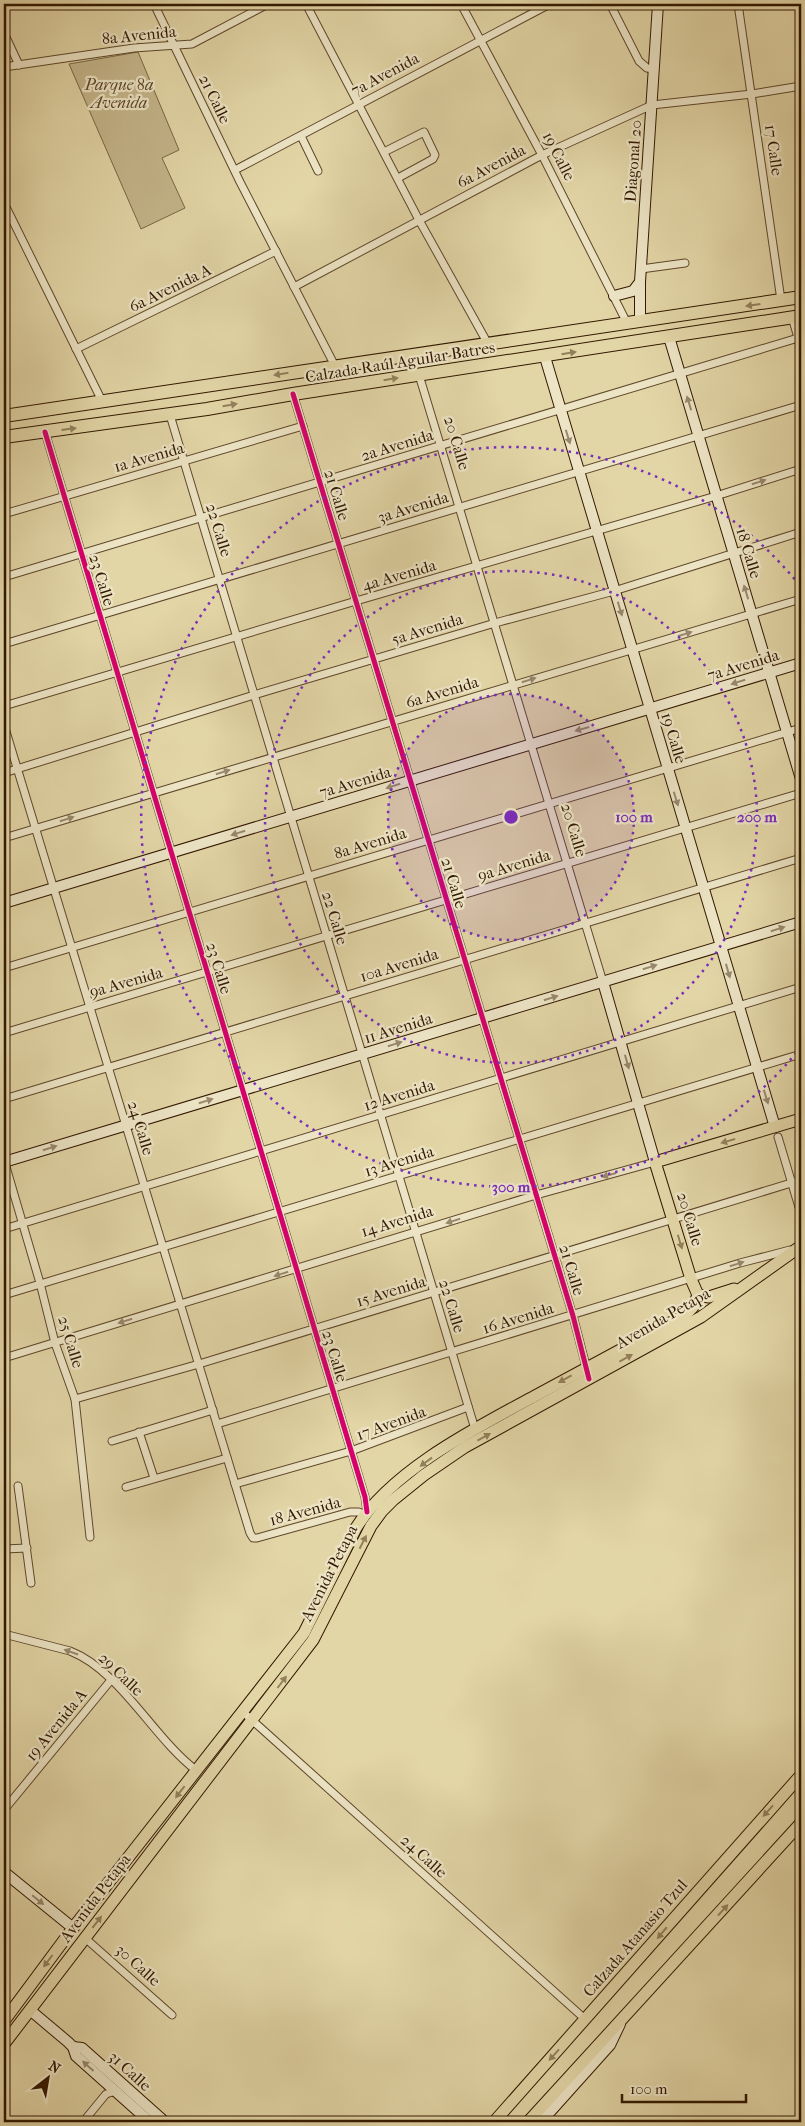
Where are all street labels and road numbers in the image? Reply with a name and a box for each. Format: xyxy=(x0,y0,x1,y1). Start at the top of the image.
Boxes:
street label: 8a Avenida xyxy=(101,22,178,48)
street label: 7a Avenida xyxy=(348,48,423,100)
street label: 21 Calle xyxy=(195,71,235,127)
street label: Diagonal 20 xyxy=(621,119,645,203)
street label: 17 Calle xyxy=(761,123,787,177)
street label: 19 Calle xyxy=(539,128,579,184)
street label: 6a Avenida xyxy=(453,140,529,192)
street label: 6a Avenida A xyxy=(126,260,215,316)
street label: Calzada Raúl Aguilar Batres xyxy=(304,338,496,386)
street label: 20 Calle xyxy=(440,414,474,472)
street label: 2a Avenida xyxy=(359,425,436,465)
street label: 1a Avenida xyxy=(112,438,187,476)
street label: 21 Calle xyxy=(320,467,354,523)
street label: 3a Avenida xyxy=(375,487,451,527)
street label: 22 Calle xyxy=(202,501,236,559)
street label: 18 Calle xyxy=(732,525,766,581)
street label: 23 Calle xyxy=(85,552,119,608)
street label: 4a Avenida xyxy=(360,555,439,595)
street label: 5a Avenida xyxy=(389,609,465,649)
street label: 7a Avenida xyxy=(705,645,782,685)
street label: 6a Avenida xyxy=(403,672,481,712)
street label: 19 Calle xyxy=(657,710,691,766)
street label: 7a Avenida xyxy=(317,762,394,802)
street label: 20 Calle xyxy=(557,801,591,859)
street label: 8a Avenida xyxy=(332,823,409,863)
street label: 9a Avenida xyxy=(475,845,553,885)
street label: 21 Calle xyxy=(437,855,471,911)
street label: 22 Calle xyxy=(318,889,352,947)
street label: 23 Calle xyxy=(202,940,236,996)
street label: 10a Avenida xyxy=(358,944,441,986)
street label: 9a Avenida xyxy=(87,962,165,1001)
street label: 11 Avenida xyxy=(362,1008,435,1047)
street label: 12 Avenida xyxy=(361,1075,437,1115)
street label: 24 Calle xyxy=(124,1098,158,1158)
street label: 13 Avenida xyxy=(362,1141,436,1181)
street label: 20 Calle xyxy=(673,1190,707,1248)
street label: 14 Avenida xyxy=(359,1201,436,1241)
street label: 21 Calle xyxy=(555,1242,589,1298)
street label: 15 Avenida xyxy=(354,1271,429,1311)
street label: 22 Calle xyxy=(435,1277,469,1335)
street label: Avenida Petapa xyxy=(612,1283,714,1353)
street label: 16 Avenida xyxy=(480,1298,556,1338)
street label: 25 Calle xyxy=(54,1314,88,1370)
street label: 23 Calle xyxy=(318,1328,352,1384)
street label: 17 Avenida xyxy=(354,1401,429,1444)
street label: 18 Avenida xyxy=(267,1492,343,1530)
street label: Avenida Petapa xyxy=(296,1521,362,1625)
street label: 29 Calle xyxy=(95,1648,147,1700)
street label: 19 Avenida A xyxy=(21,1685,91,1765)
street label: 24 Calle xyxy=(397,1830,451,1882)
street label: Avenida Petapa xyxy=(55,1850,135,1947)
street label: Calzada Atanasio Tzul xyxy=(579,1875,692,2001)
street label: 30 Calle xyxy=(112,1940,164,1990)
street label: 31 Calle xyxy=(105,2047,155,2095)

